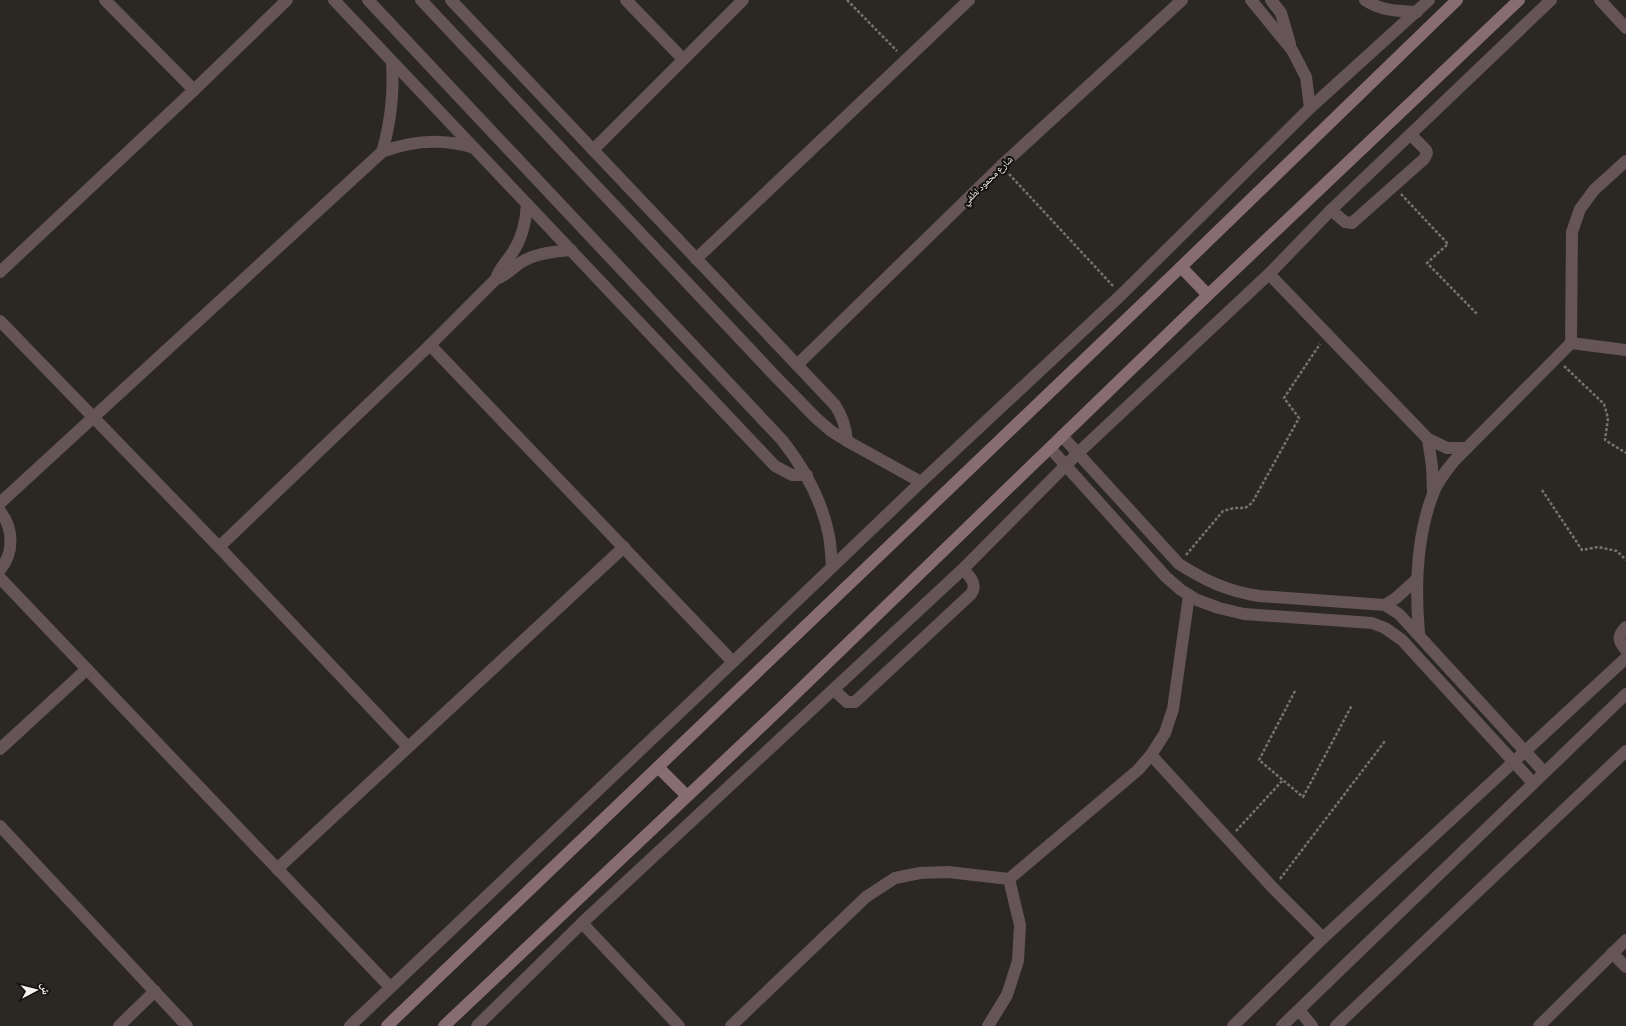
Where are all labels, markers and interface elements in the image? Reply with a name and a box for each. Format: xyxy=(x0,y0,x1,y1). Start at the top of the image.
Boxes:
street label: شارع محمود لطفي xyxy=(960,153,1017,209)
north arrow xyxy=(16,970,56,1010)
text: ش xyxy=(37,982,53,996)

